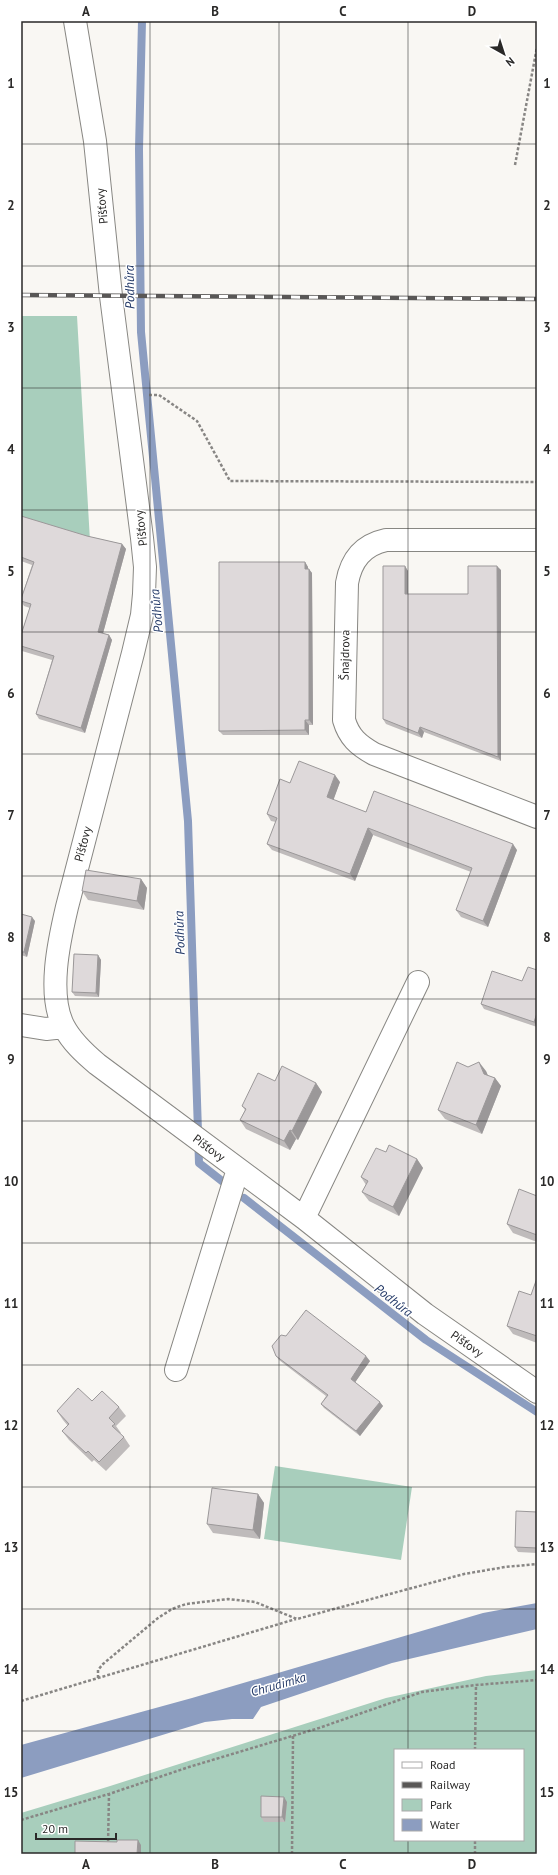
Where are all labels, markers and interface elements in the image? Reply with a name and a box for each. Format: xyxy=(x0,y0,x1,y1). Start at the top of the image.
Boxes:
text: A xyxy=(82,3,90,20)
text: B xyxy=(211,3,219,20)
text: C xyxy=(339,3,347,20)
text: D xyxy=(468,3,476,20)
north arrow xyxy=(484,34,524,74)
text: N xyxy=(503,54,518,69)
text: 1 xyxy=(7,75,15,92)
text: 1 xyxy=(543,75,551,92)
street label: Píšťovy xyxy=(92,187,111,225)
text: 2 xyxy=(7,197,15,214)
text: 2 xyxy=(543,197,551,214)
water label: Podhůra xyxy=(121,264,138,309)
text: 3 xyxy=(7,319,15,336)
text: 3 xyxy=(543,319,551,336)
text: 4 xyxy=(7,441,15,458)
text: 4 xyxy=(543,441,551,458)
street label: Píšťovy xyxy=(131,509,150,547)
text: 5 xyxy=(7,563,15,580)
text: 5 xyxy=(543,563,551,580)
water label: Podhůra xyxy=(146,588,167,634)
street label: Šnajdrova xyxy=(337,629,352,680)
text: 6 xyxy=(7,685,15,702)
text: 6 xyxy=(543,685,551,702)
text: 7 xyxy=(7,807,15,824)
text: 7 xyxy=(543,807,551,824)
street label: Píšťovy xyxy=(71,824,95,863)
water label: Podhůra xyxy=(170,910,189,955)
text: 8 xyxy=(7,929,15,946)
text: 8 xyxy=(543,929,551,946)
text: 9 xyxy=(7,1051,15,1068)
text: 9 xyxy=(543,1051,551,1068)
street label: Píšťovy xyxy=(190,1131,229,1165)
text: 10 xyxy=(4,1173,18,1190)
text: 10 xyxy=(540,1173,554,1190)
water label: Podhůra xyxy=(371,1280,417,1321)
text: 11 xyxy=(4,1295,18,1312)
text: 11 xyxy=(540,1295,554,1312)
street label: Píšťovy xyxy=(448,1327,487,1360)
text: 12 xyxy=(4,1417,18,1434)
text: 12 xyxy=(540,1417,554,1434)
text: 13 xyxy=(4,1539,18,1556)
text: 13 xyxy=(540,1539,554,1556)
text: 14 xyxy=(4,1661,19,1678)
text: 14 xyxy=(540,1661,555,1678)
water label: Chrudimka xyxy=(249,1668,308,1700)
legend xyxy=(394,1749,524,1841)
text: Road xyxy=(430,1757,455,1772)
text: Railway xyxy=(430,1777,470,1792)
text: 15 xyxy=(4,1784,18,1801)
text: 15 xyxy=(540,1784,554,1801)
text: Park xyxy=(430,1797,452,1812)
scale bar xyxy=(36,1815,116,1841)
text: Water xyxy=(430,1817,460,1832)
text: 20 m xyxy=(42,1821,68,1836)
text: A xyxy=(82,1856,90,1873)
text: B xyxy=(211,1856,219,1873)
text: C xyxy=(339,1856,347,1873)
text: D xyxy=(468,1856,476,1873)

